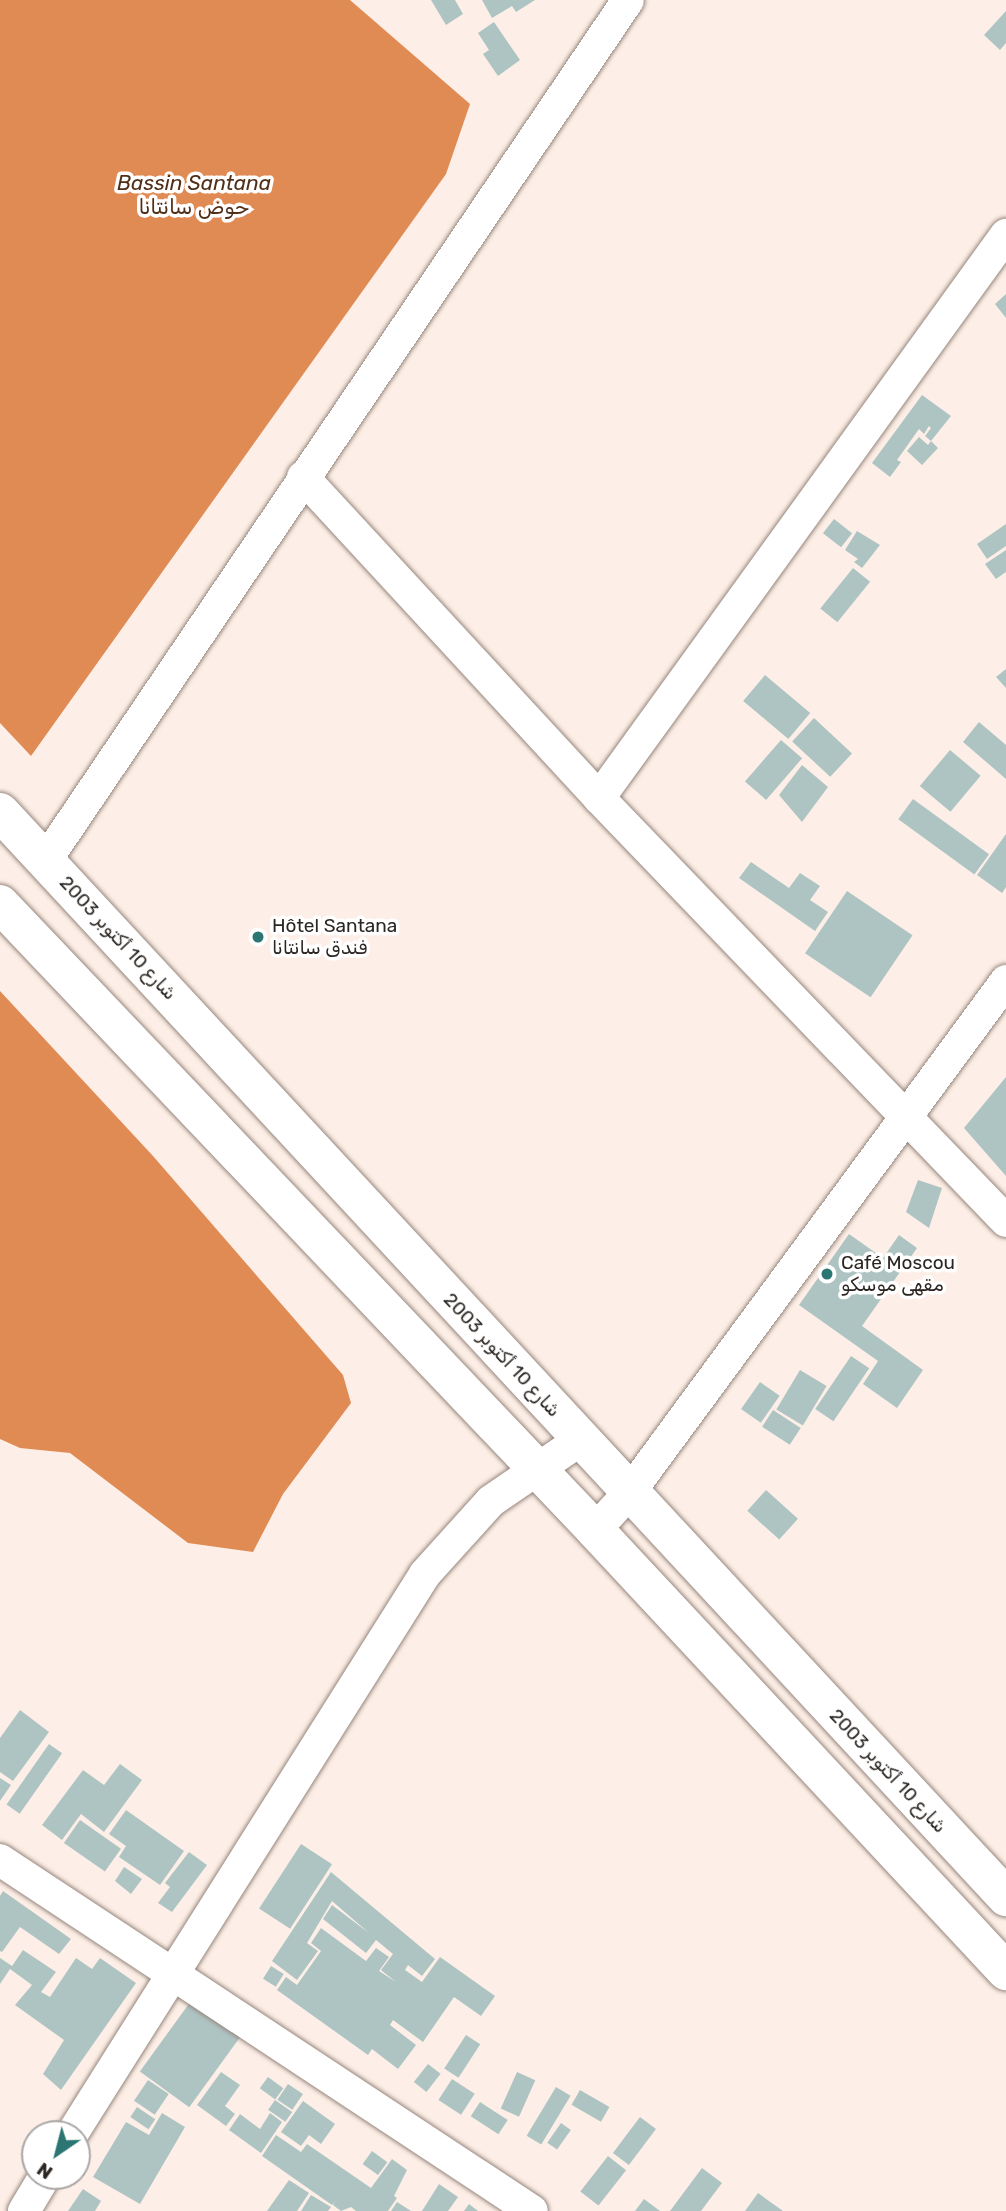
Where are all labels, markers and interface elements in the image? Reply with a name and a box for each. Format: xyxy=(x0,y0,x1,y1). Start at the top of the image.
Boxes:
water label: Bassin Santana حوض سانتانا xyxy=(117,170,271,220)
street label: شارع 10 أكتوبر 2003 xyxy=(55,871,181,1005)
place label: Hôtel Santana فندق سانتانا xyxy=(272,915,397,959)
marker: Hôtel Santana فندق سانتانا xyxy=(250,929,266,945)
place label: Café Moscou مقهى موسكو xyxy=(841,1252,955,1296)
marker: Café Moscou مقهى موسكو xyxy=(819,1266,835,1282)
street label: شارع 10 أكتوبر 2003 xyxy=(439,1288,565,1422)
street label: شارع 10 أكتوبر 2003 xyxy=(825,1704,951,1838)
north arrow xyxy=(21,2120,91,2190)
text: N xyxy=(33,2158,57,2184)

